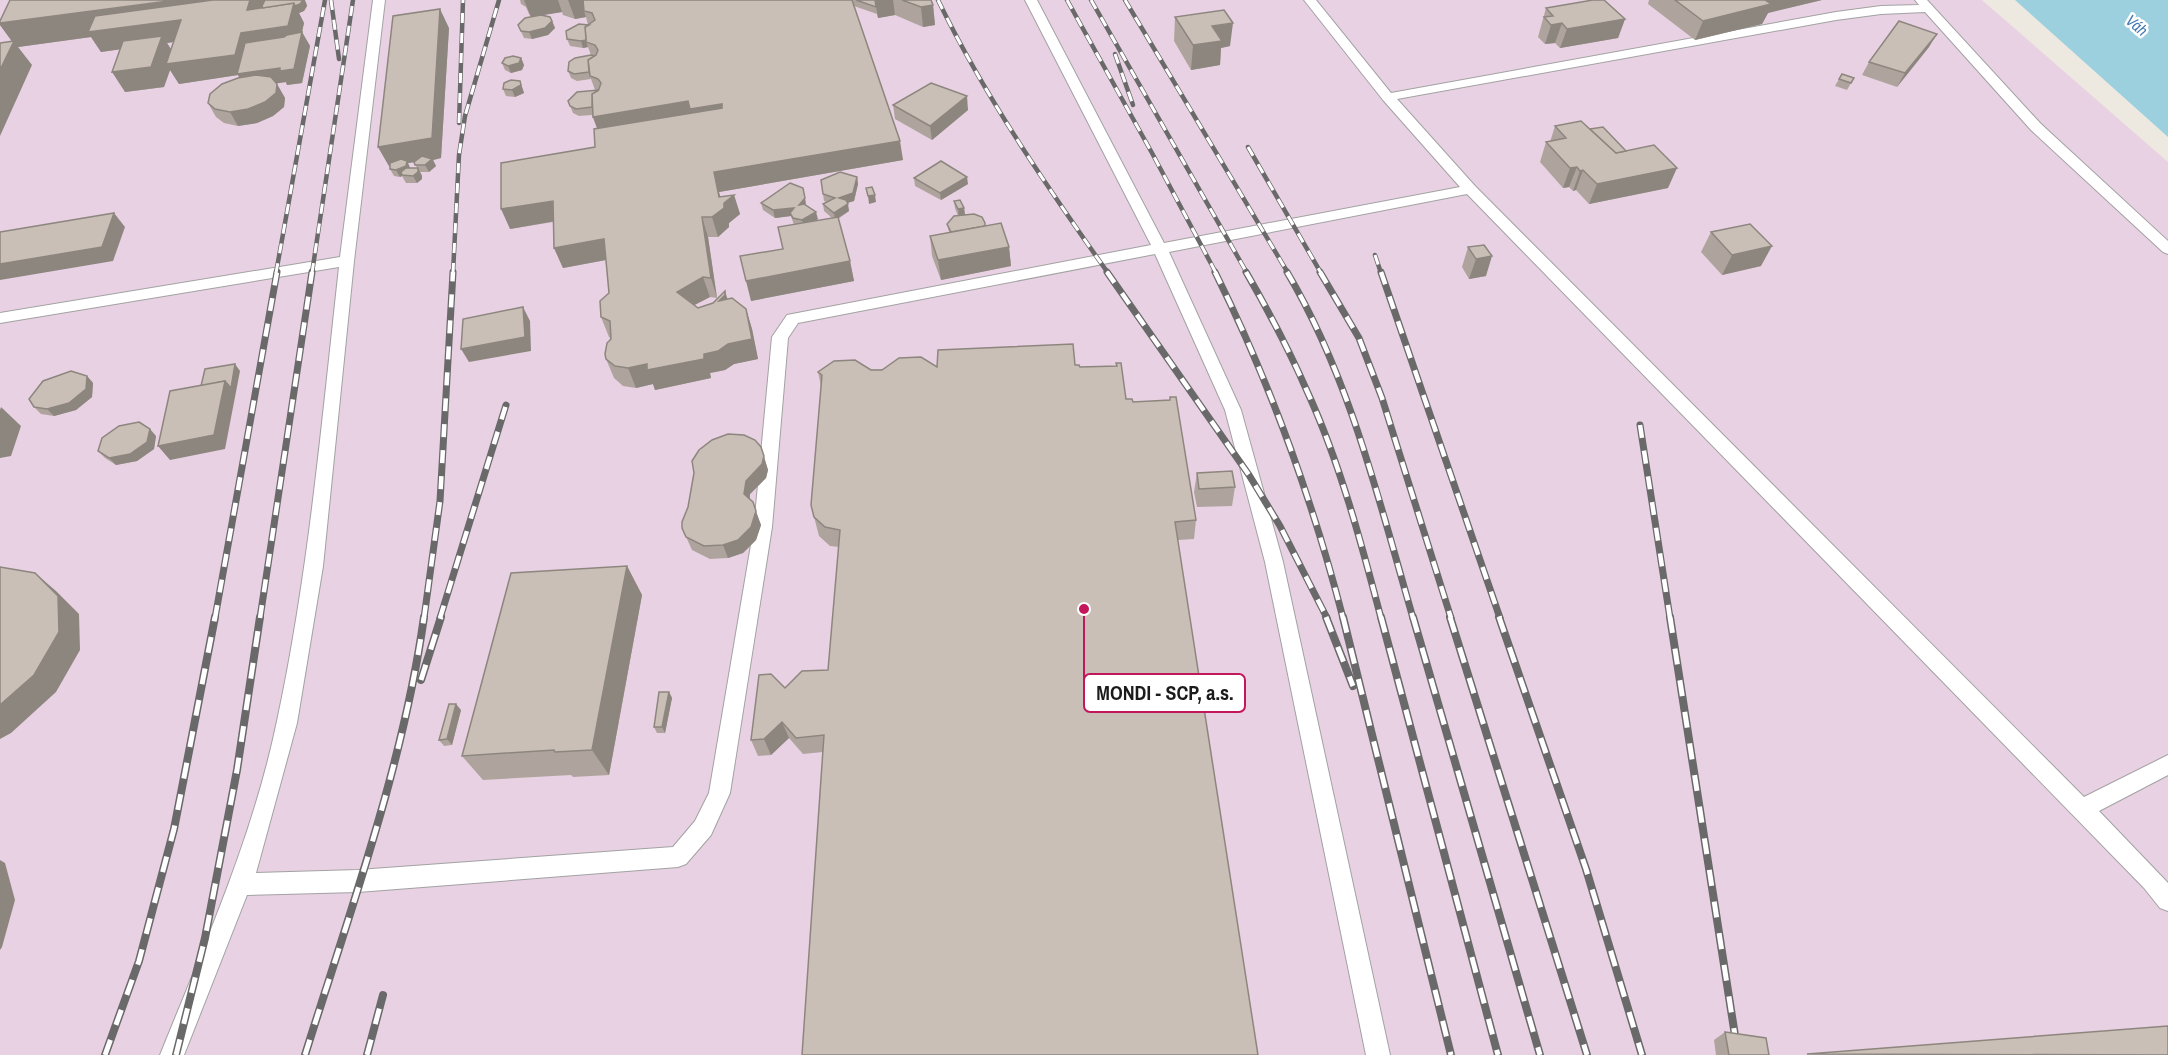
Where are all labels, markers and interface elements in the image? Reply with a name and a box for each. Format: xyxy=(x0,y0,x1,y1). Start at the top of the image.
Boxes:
water label: Váh xyxy=(2121,9,2153,41)
callout: MONDI - SCP, a.s. xyxy=(1084,674,1245,712)
text: MONDI - SCP, a.s. xyxy=(1096,679,1234,706)

